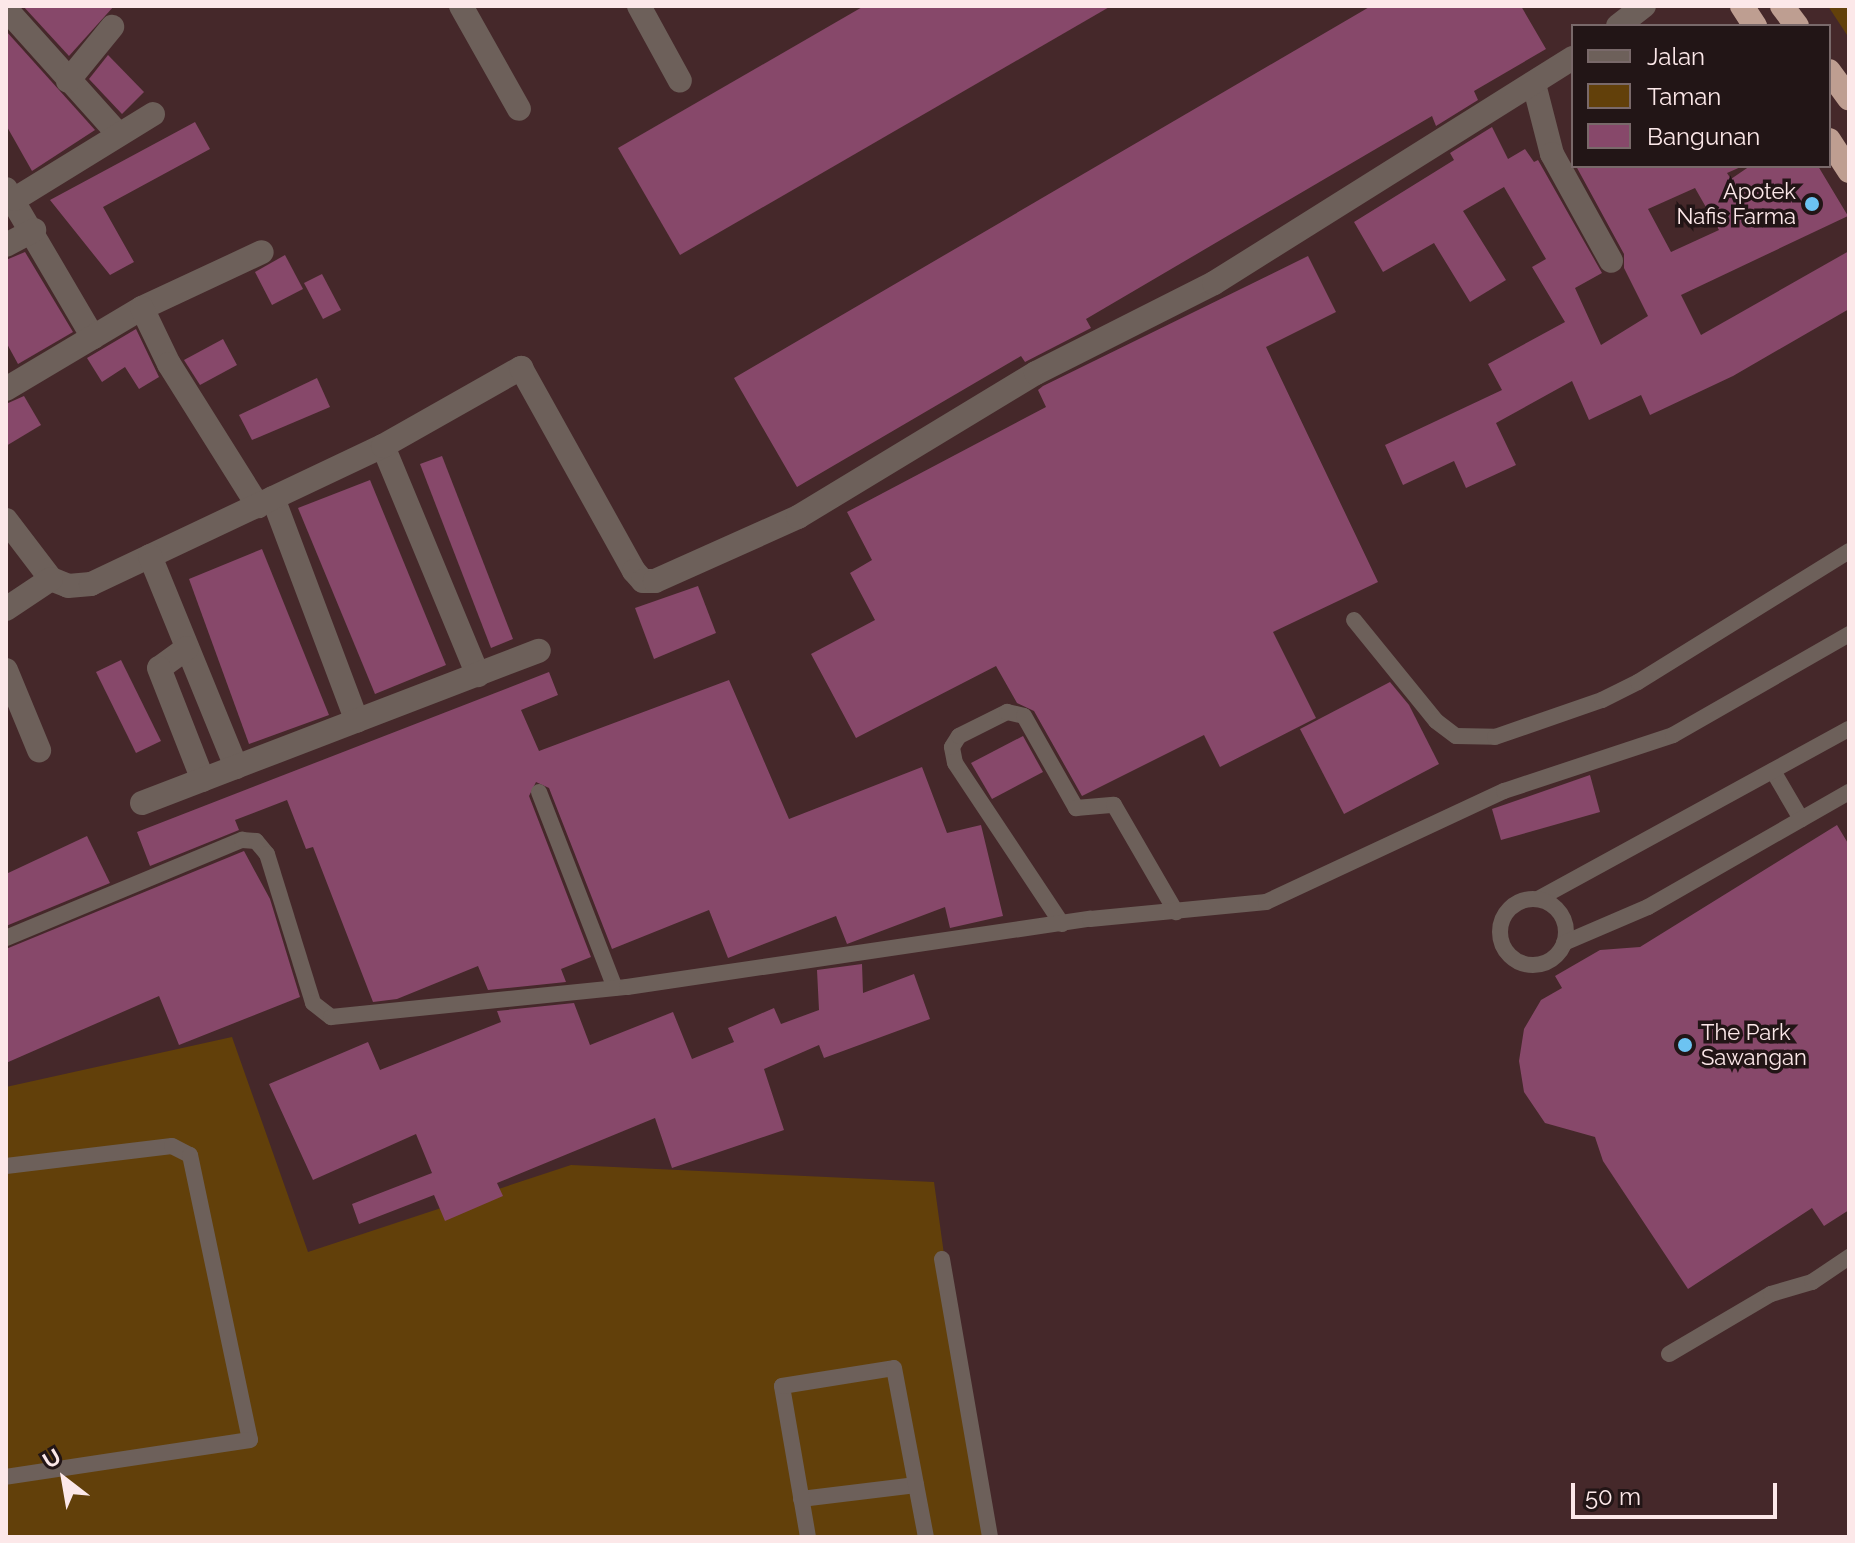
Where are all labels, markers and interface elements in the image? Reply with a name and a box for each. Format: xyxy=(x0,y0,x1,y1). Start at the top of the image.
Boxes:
legend xyxy=(1571,24,1831,168)
text: Jalan xyxy=(1647,42,1705,71)
text: Taman xyxy=(1647,82,1721,111)
text: Bangunan xyxy=(1647,122,1760,151)
place label: Apotek Nafis Farma xyxy=(1676,178,1796,230)
marker: Apotek Nafis Farma xyxy=(1803,195,1821,213)
place label: The Park Sawangan xyxy=(1701,1019,1807,1070)
marker: The Park Sawangan xyxy=(1676,1036,1694,1054)
north arrow xyxy=(24,1439,104,1519)
text: U xyxy=(38,1443,65,1474)
scale bar xyxy=(1575,1467,1781,1517)
text: 50 m xyxy=(1585,1482,1641,1511)

